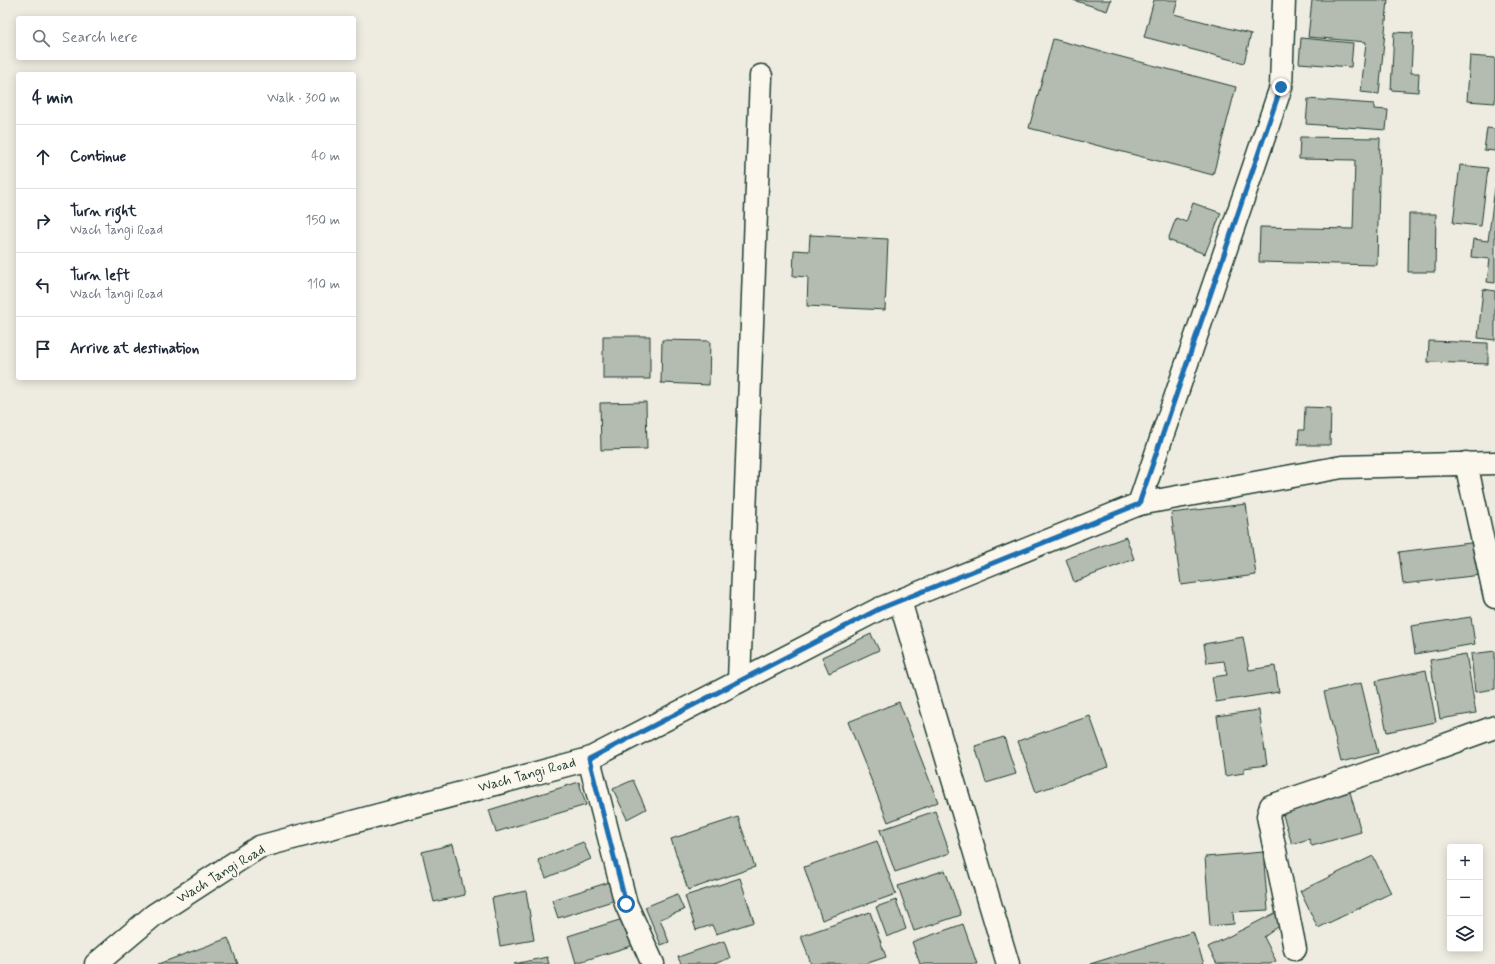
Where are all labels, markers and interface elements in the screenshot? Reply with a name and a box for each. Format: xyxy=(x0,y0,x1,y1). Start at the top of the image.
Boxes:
search box xyxy=(16,16,356,60)
icon: search xyxy=(30,27,52,49)
text: Search here xyxy=(62,28,138,48)
route end xyxy=(1272,78,1290,96)
text: 4 min xyxy=(32,87,73,109)
text: Walk · 300 m xyxy=(267,90,340,107)
icon: ahead xyxy=(32,146,54,168)
text: Continue xyxy=(70,147,126,167)
text: 40 m xyxy=(311,148,340,165)
text: Turn right xyxy=(70,202,137,222)
icon: right xyxy=(32,210,54,232)
text: 150 m xyxy=(306,212,340,229)
text: Wach Tangi Road xyxy=(70,222,163,239)
text: Turn left xyxy=(70,266,130,286)
icon: left xyxy=(32,274,54,296)
text: 110 m xyxy=(307,276,340,293)
text: Wach Tangi Road xyxy=(70,286,163,303)
icon: arrive xyxy=(32,338,54,360)
text: Arrive at destination xyxy=(70,339,199,359)
street label: Wach Tangi Road xyxy=(476,753,578,798)
street label: Wach Tangi Road xyxy=(173,840,269,908)
map controls xyxy=(1447,844,1483,952)
button: + xyxy=(1447,844,1483,880)
button: − xyxy=(1447,880,1483,916)
route start xyxy=(617,895,635,913)
button: layers xyxy=(1447,916,1483,952)

